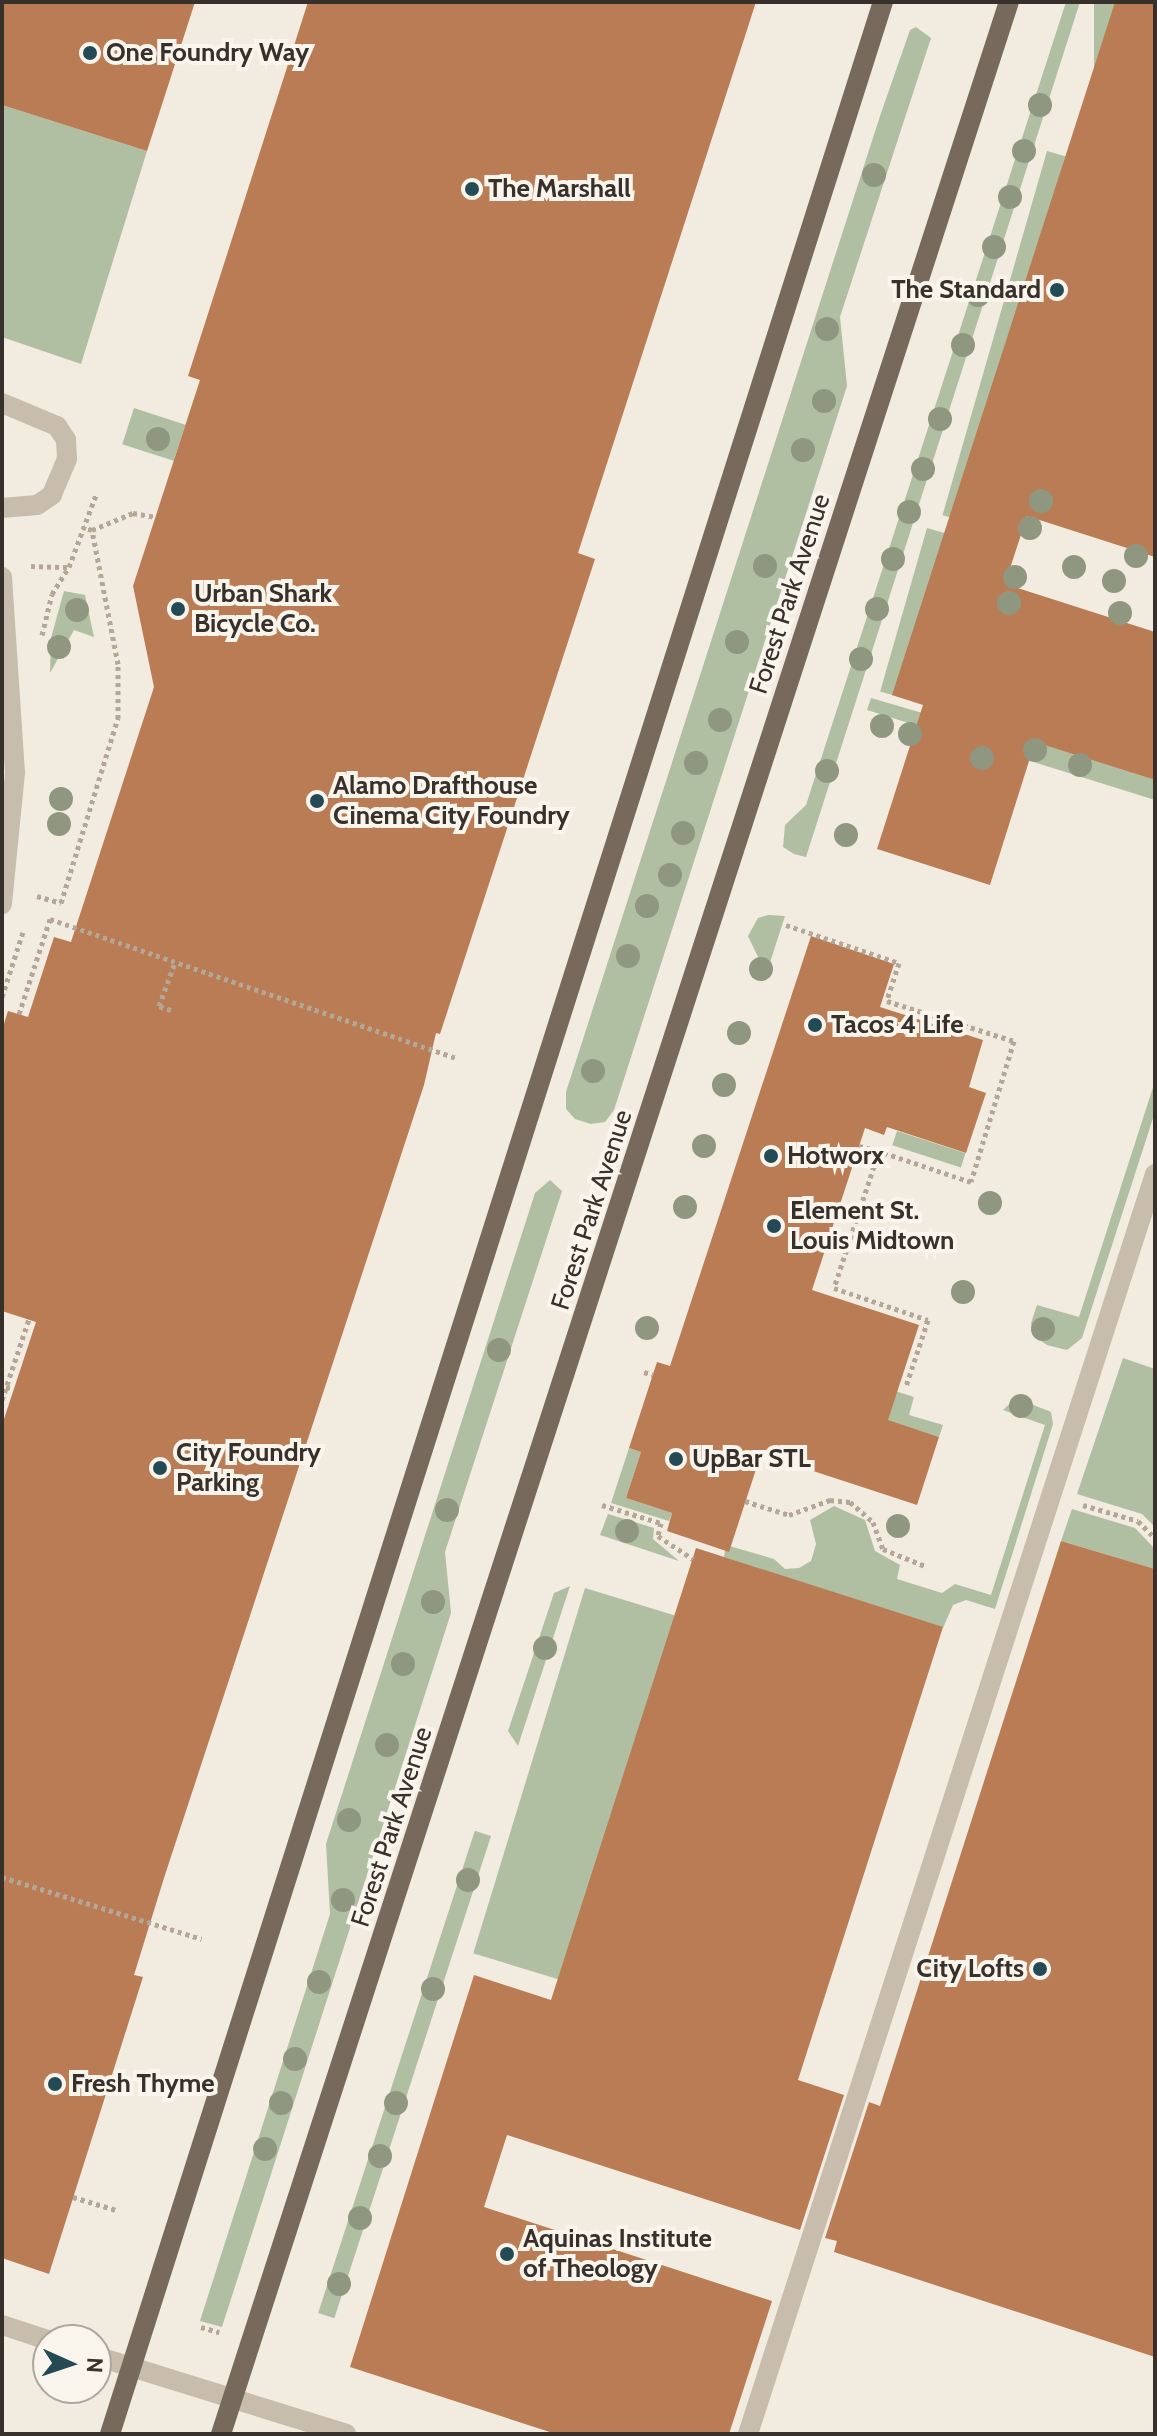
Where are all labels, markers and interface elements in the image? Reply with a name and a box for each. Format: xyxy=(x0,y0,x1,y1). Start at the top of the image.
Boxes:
place label: One Foundry Way xyxy=(106,37,309,69)
marker: One Foundry Way xyxy=(81,44,99,62)
place label: The Marshall xyxy=(488,173,631,205)
marker: The Marshall xyxy=(463,180,481,198)
place label: The Standard xyxy=(891,274,1041,306)
marker: The Standard xyxy=(1048,281,1066,299)
street label: Forest Park Avenue xyxy=(743,490,837,698)
place label: Urban Shark Bicycle Co. xyxy=(194,578,332,640)
marker: Urban Shark Bicycle Co. xyxy=(169,600,187,618)
place label: Alamo Drafthouse Cinema City Foundry xyxy=(333,770,570,832)
marker: Alamo Drafthouse Cinema City Foundry xyxy=(308,792,326,810)
place label: Tacos 4 Life xyxy=(831,1009,964,1041)
marker: Tacos 4 Life xyxy=(806,1016,824,1034)
street label: Forest Park Avenue xyxy=(545,1106,639,1314)
place label: Hotworx xyxy=(787,1140,884,1172)
marker: Hotworx xyxy=(762,1147,780,1165)
place label: Element St. Louis Midtown xyxy=(790,1195,954,1256)
marker: Element St. Louis Midtown xyxy=(765,1217,783,1235)
place label: City Foundry Parking xyxy=(176,1437,321,1498)
place label: UpBar STL xyxy=(692,1443,811,1475)
marker: UpBar STL xyxy=(667,1450,685,1468)
marker: City Foundry Parking xyxy=(151,1459,169,1477)
street label: Forest Park Avenue xyxy=(345,1723,439,1931)
place label: City Lofts xyxy=(916,1953,1024,1985)
marker: City Lofts xyxy=(1031,1960,1049,1978)
place label: Fresh Thyme xyxy=(71,2068,215,2100)
marker: Fresh Thyme xyxy=(46,2075,64,2093)
place label: Aquinas Institute of Theology xyxy=(523,2223,712,2284)
marker: Aquinas Institute of Theology xyxy=(498,2245,516,2263)
north arrow xyxy=(32,2324,112,2404)
text: N xyxy=(81,2357,108,2374)

